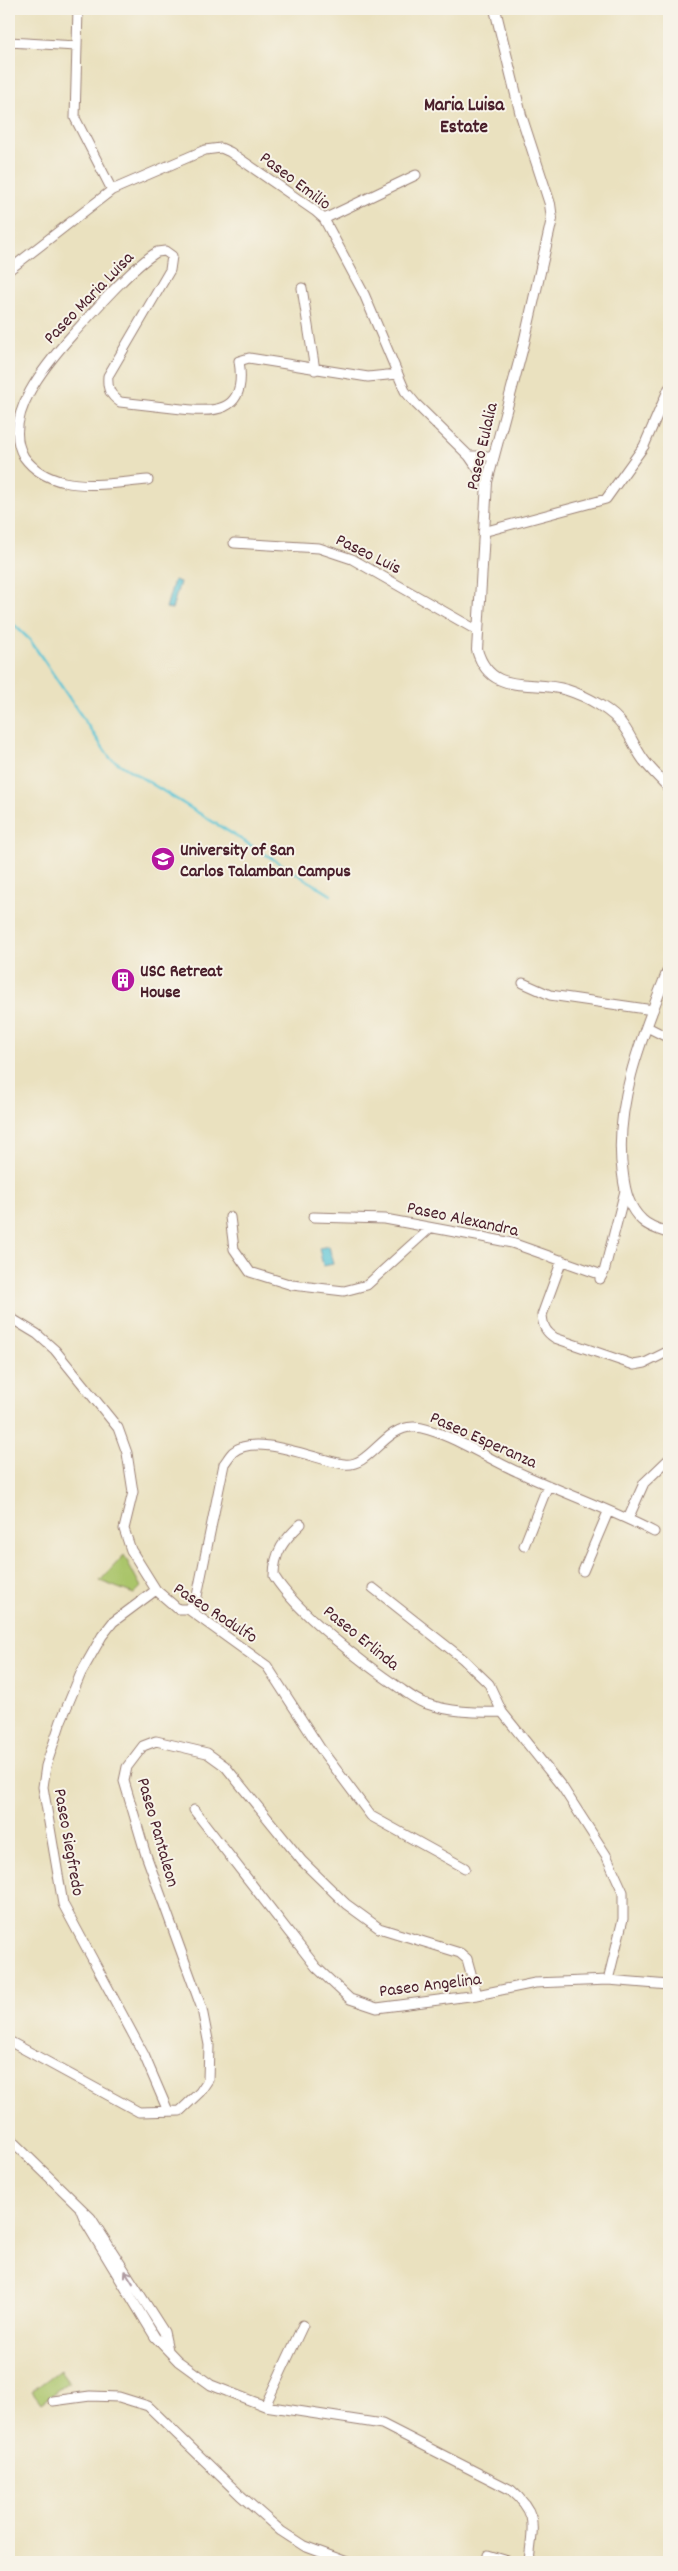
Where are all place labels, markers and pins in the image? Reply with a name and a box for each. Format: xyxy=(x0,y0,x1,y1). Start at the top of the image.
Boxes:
place label: University of San Carlos Talamban Campus xyxy=(180,839,351,885)
school or university icon: University of San Carlos Talamban Campus xyxy=(150,846,176,872)
place label: USC Retreat House xyxy=(140,960,223,1006)
building icon: USC Retreat House xyxy=(110,967,136,993)

